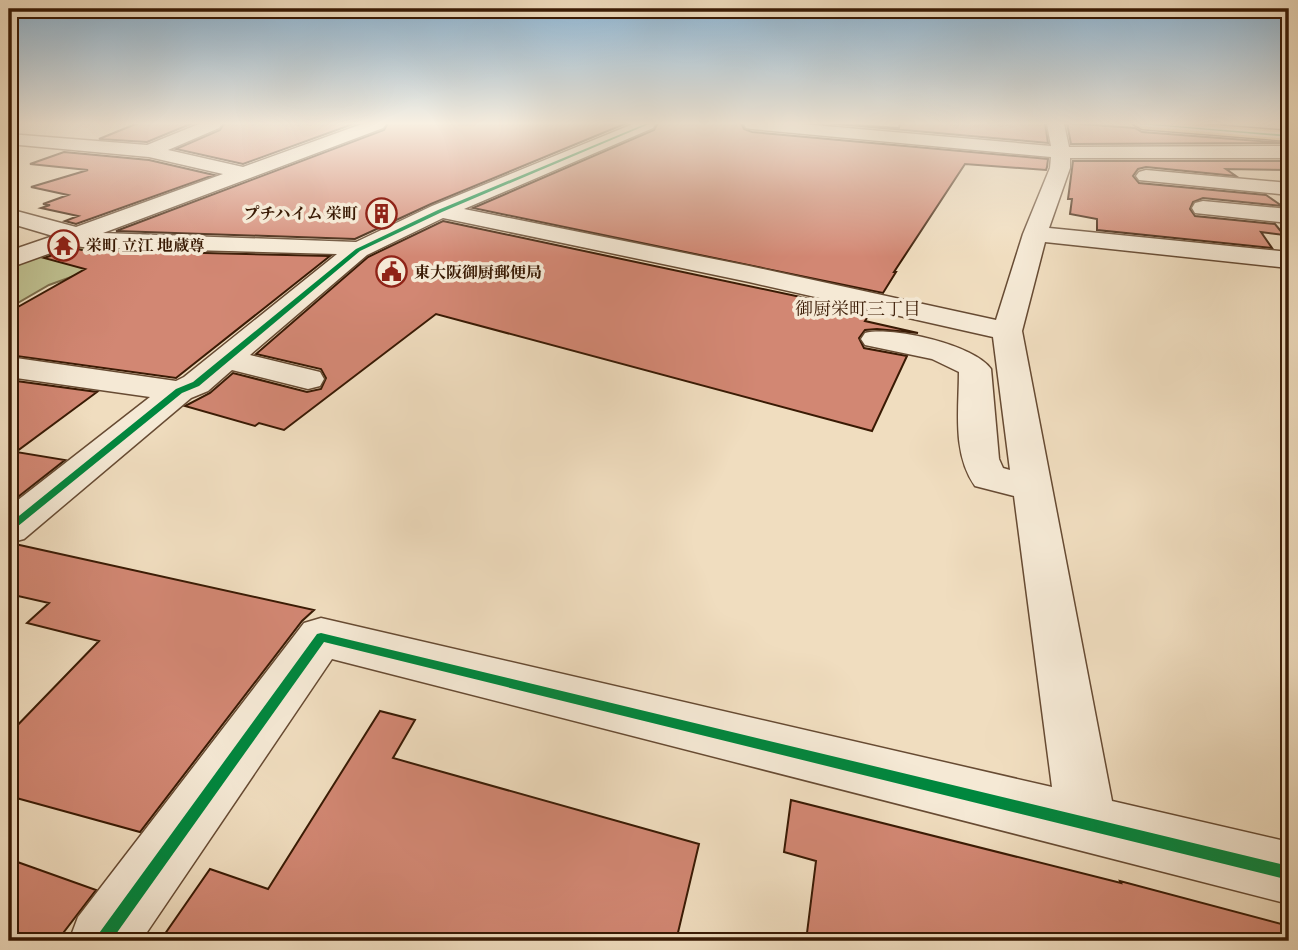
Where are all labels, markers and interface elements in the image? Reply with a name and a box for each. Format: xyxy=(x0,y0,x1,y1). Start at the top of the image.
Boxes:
building icon: プチハイム 栄町 xyxy=(364,196,398,230)
place label: プチハイム 栄町 xyxy=(244,204,358,223)
temple icon: 栄町 立江 地蔵尊 xyxy=(46,228,80,262)
place label: 栄町 立江 地蔵尊 xyxy=(86,236,205,255)
public building icon: 東大阪御厨郵便局 xyxy=(374,255,408,289)
place label: 東大阪御厨郵便局 xyxy=(414,263,542,282)
district label: 御厨栄町三丁目 xyxy=(795,298,921,320)

